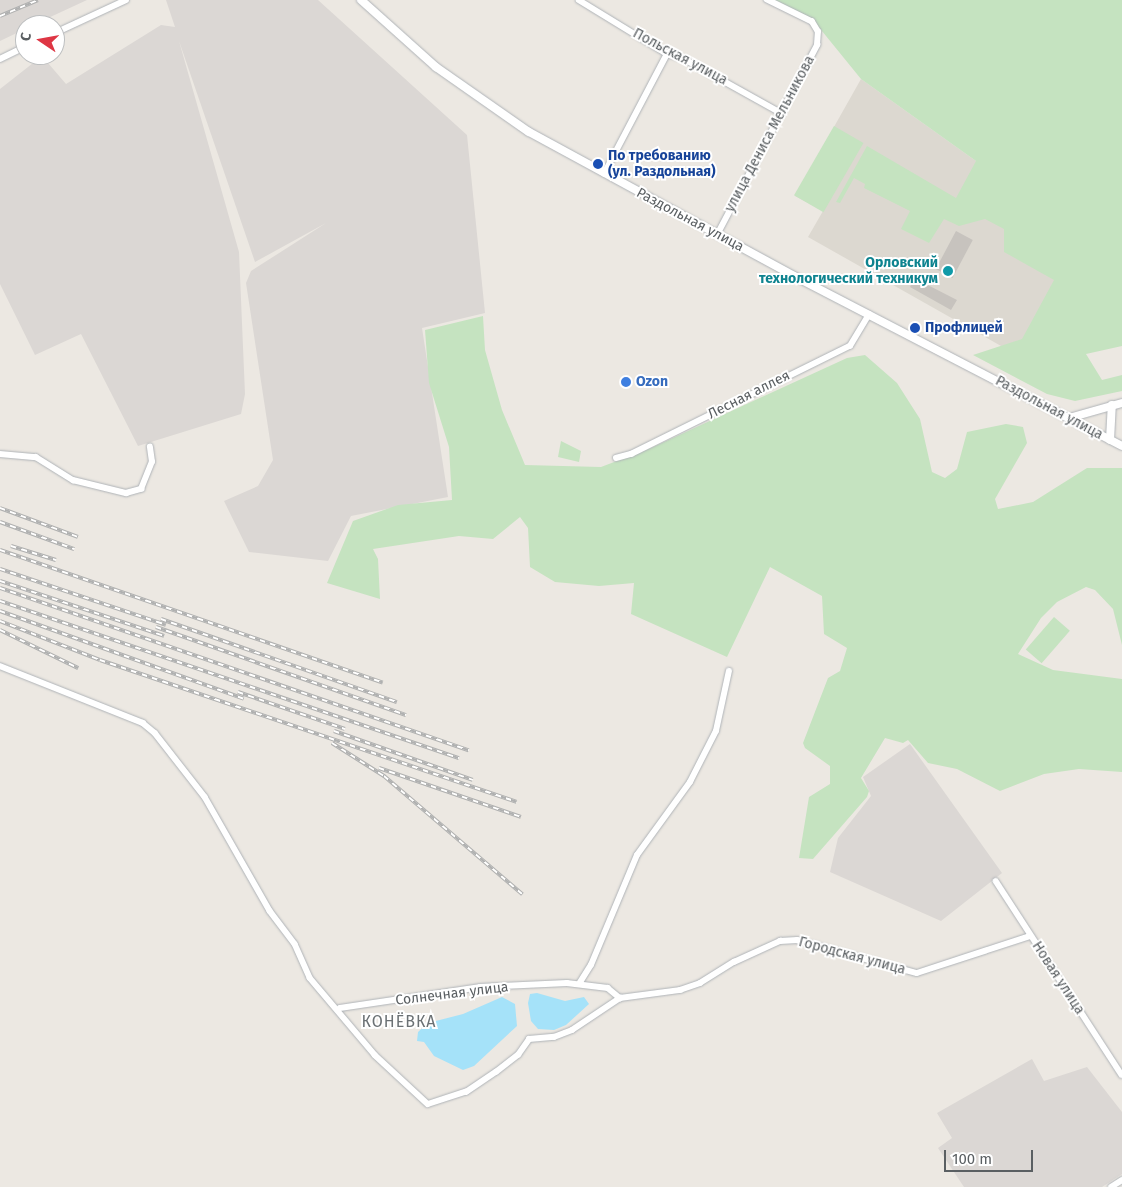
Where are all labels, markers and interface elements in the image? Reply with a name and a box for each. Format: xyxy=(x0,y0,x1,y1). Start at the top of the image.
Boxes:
north arrow xyxy=(15,15,65,65)
street label: Польская улица xyxy=(630,25,730,89)
text: С xyxy=(17,31,35,43)
street label: улица Дениса Мельникова xyxy=(722,53,818,215)
place label: По требованию (ул. Раздольная) xyxy=(608,148,716,180)
marker: По требованию (ул. Раздольная) xyxy=(592,158,604,170)
street label: Раздольная улица xyxy=(633,185,747,255)
place label: Орловский технологический техникум xyxy=(759,255,938,288)
marker: Орловский технологический техникум xyxy=(942,265,954,277)
place label: Профлицей xyxy=(925,320,1003,336)
marker: Профлицей xyxy=(909,322,921,334)
street label: Лесная аллея xyxy=(705,367,793,423)
street label: Раздольная улица xyxy=(992,373,1106,443)
place label: Ozon xyxy=(636,374,668,390)
marker: Ozon xyxy=(620,376,632,388)
street label: Городская улица xyxy=(797,934,907,978)
street label: Новая улица xyxy=(1028,938,1088,1018)
street label: Солнечная улица xyxy=(395,979,509,1009)
district label: КОНЁВКА xyxy=(361,1012,437,1032)
scale bar xyxy=(947,1140,1036,1172)
text: 100 m xyxy=(952,1150,992,1168)

